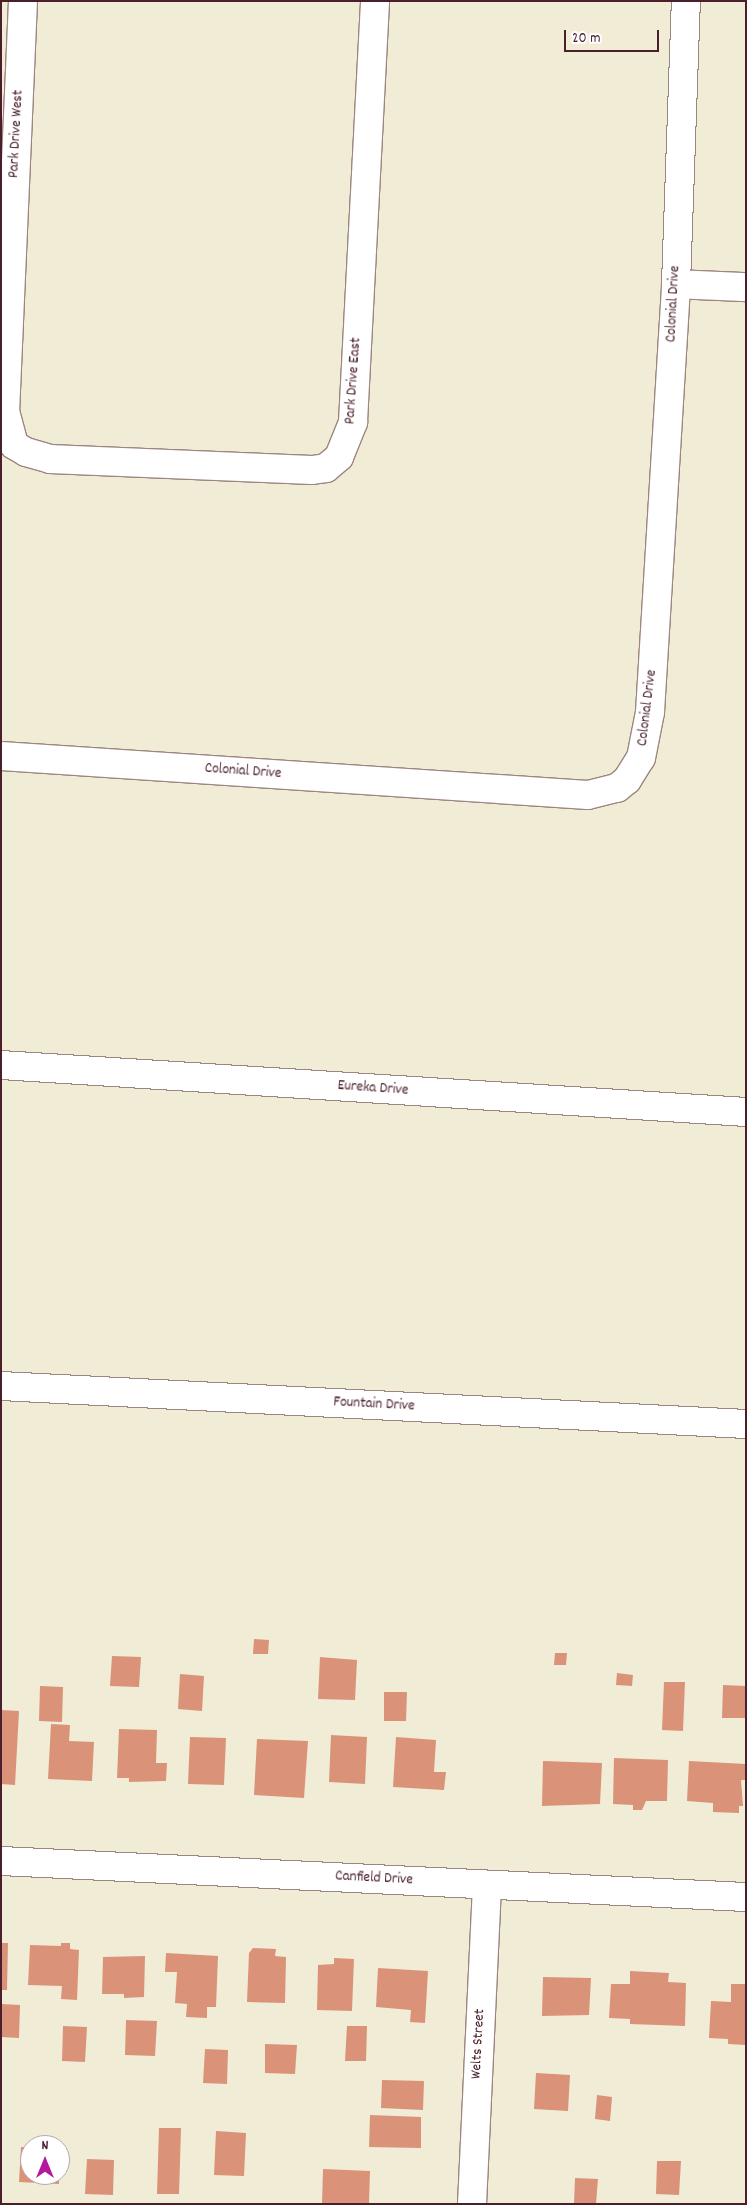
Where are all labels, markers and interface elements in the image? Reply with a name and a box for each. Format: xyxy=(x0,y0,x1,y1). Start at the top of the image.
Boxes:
scale bar xyxy=(567,20,662,52)
text: 20 m xyxy=(572,28,600,50)
street label: Park Drive West xyxy=(6,89,28,179)
street label: Colonial Drive xyxy=(663,265,685,343)
street label: Park Drive East xyxy=(342,337,366,425)
street label: Colonial Drive xyxy=(634,669,662,747)
street label: Colonial Drive xyxy=(204,760,282,784)
street label: Eureka Drive xyxy=(337,1078,409,1100)
street label: Fountain Drive xyxy=(333,1394,415,1416)
street label: Canfield Drive xyxy=(335,1868,413,1890)
street label: Welts Street xyxy=(468,2008,490,2080)
north arrow xyxy=(20,2135,70,2185)
text: N xyxy=(42,2136,48,2156)

